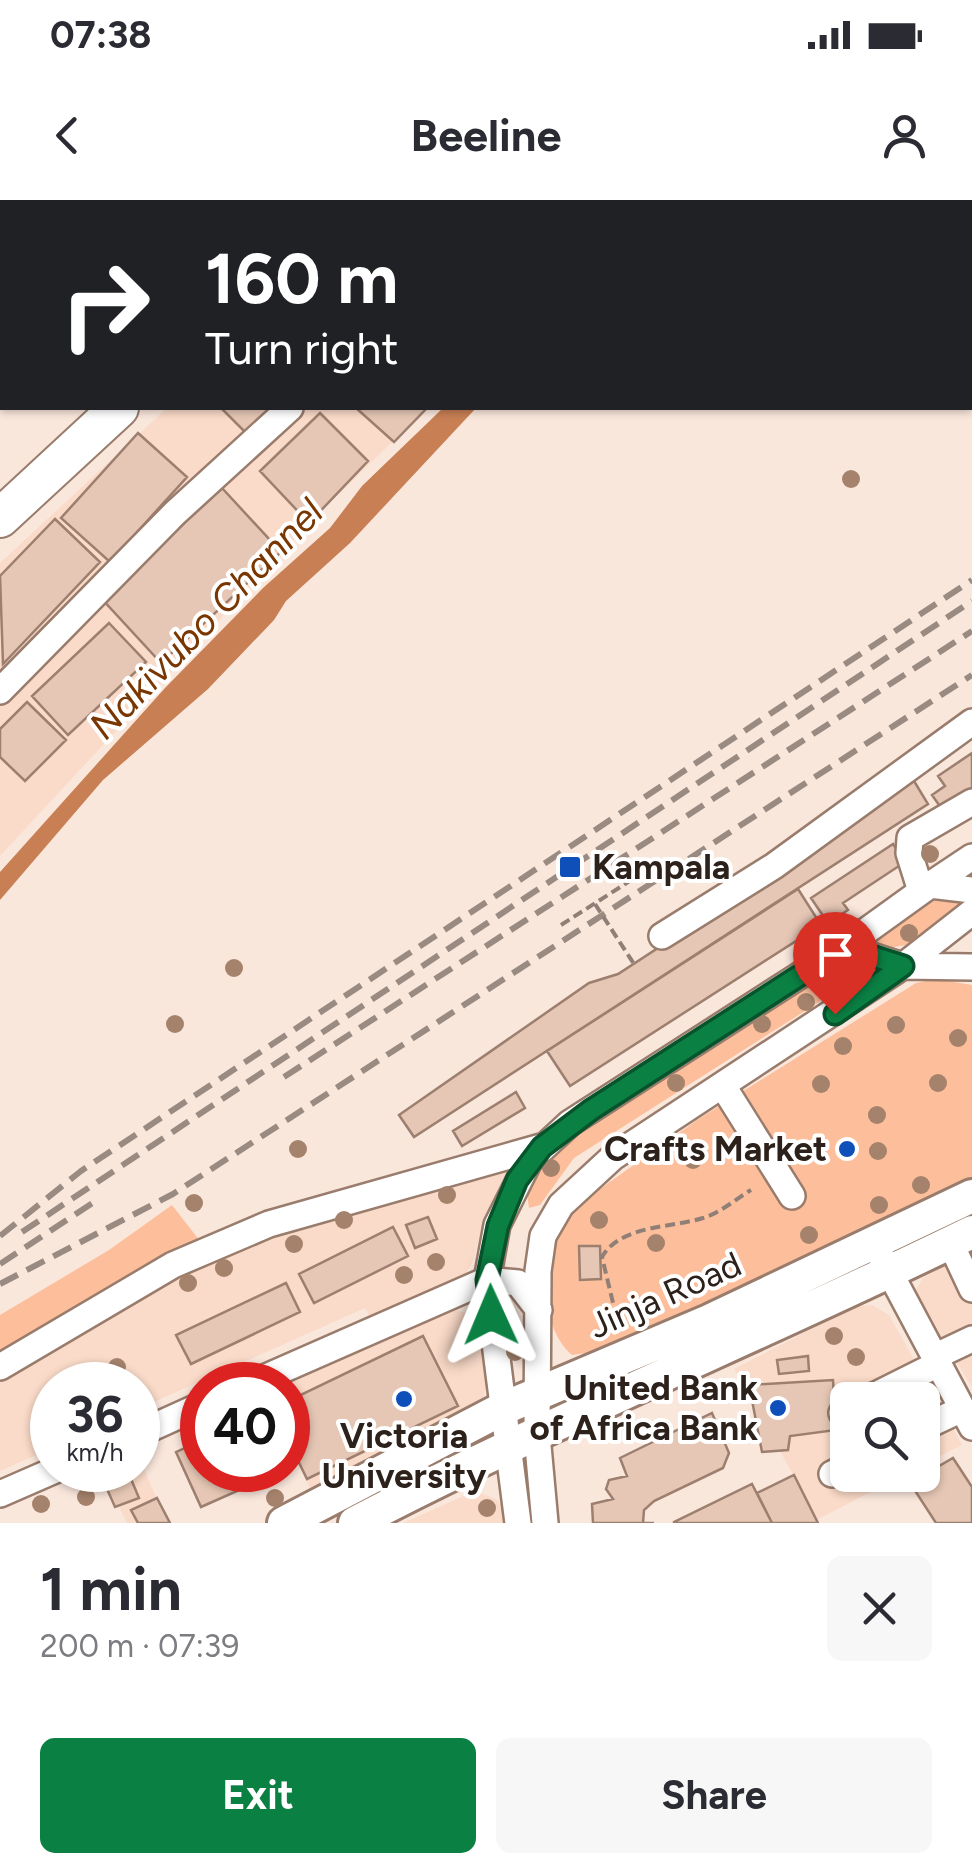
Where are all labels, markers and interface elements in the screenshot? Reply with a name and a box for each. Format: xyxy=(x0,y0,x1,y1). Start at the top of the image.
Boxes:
text: 07:38 xyxy=(50,12,152,58)
icon: back xyxy=(40,108,95,163)
text: Beeline xyxy=(411,108,561,162)
icon: person xyxy=(877,108,932,163)
text: 160 m xyxy=(205,236,398,321)
icon: right xyxy=(40,240,170,370)
text: Turn right xyxy=(205,321,398,375)
water label: Nakivubo Channel xyxy=(80,489,333,749)
place label: Kampala xyxy=(592,846,730,888)
marker: Kampala xyxy=(557,854,583,880)
pin xyxy=(793,912,878,1015)
icon: arrive xyxy=(808,927,863,982)
place label: Crafts Market xyxy=(604,1128,827,1170)
marker: Crafts Market xyxy=(836,1138,858,1160)
street label: Jinja Road xyxy=(582,1243,748,1347)
position arrow xyxy=(439,1263,543,1367)
speed limit sign: 40 xyxy=(180,1362,310,1492)
place label: United Bank of Africa Bank xyxy=(530,1367,758,1449)
map controls xyxy=(830,1382,940,1492)
button: search xyxy=(830,1382,940,1492)
text: 36 xyxy=(67,1384,123,1445)
marker: Victoria University xyxy=(393,1388,415,1410)
marker: United Bank of Africa Bank xyxy=(767,1397,789,1419)
place label: Victoria University xyxy=(322,1415,487,1497)
text: km/h xyxy=(66,1437,124,1467)
text: 1 min xyxy=(40,1553,182,1625)
button: close xyxy=(827,1556,932,1661)
text: 200 m · 07:39 xyxy=(40,1627,239,1665)
button: Exit xyxy=(40,1738,476,1853)
button: Share xyxy=(496,1738,932,1853)

